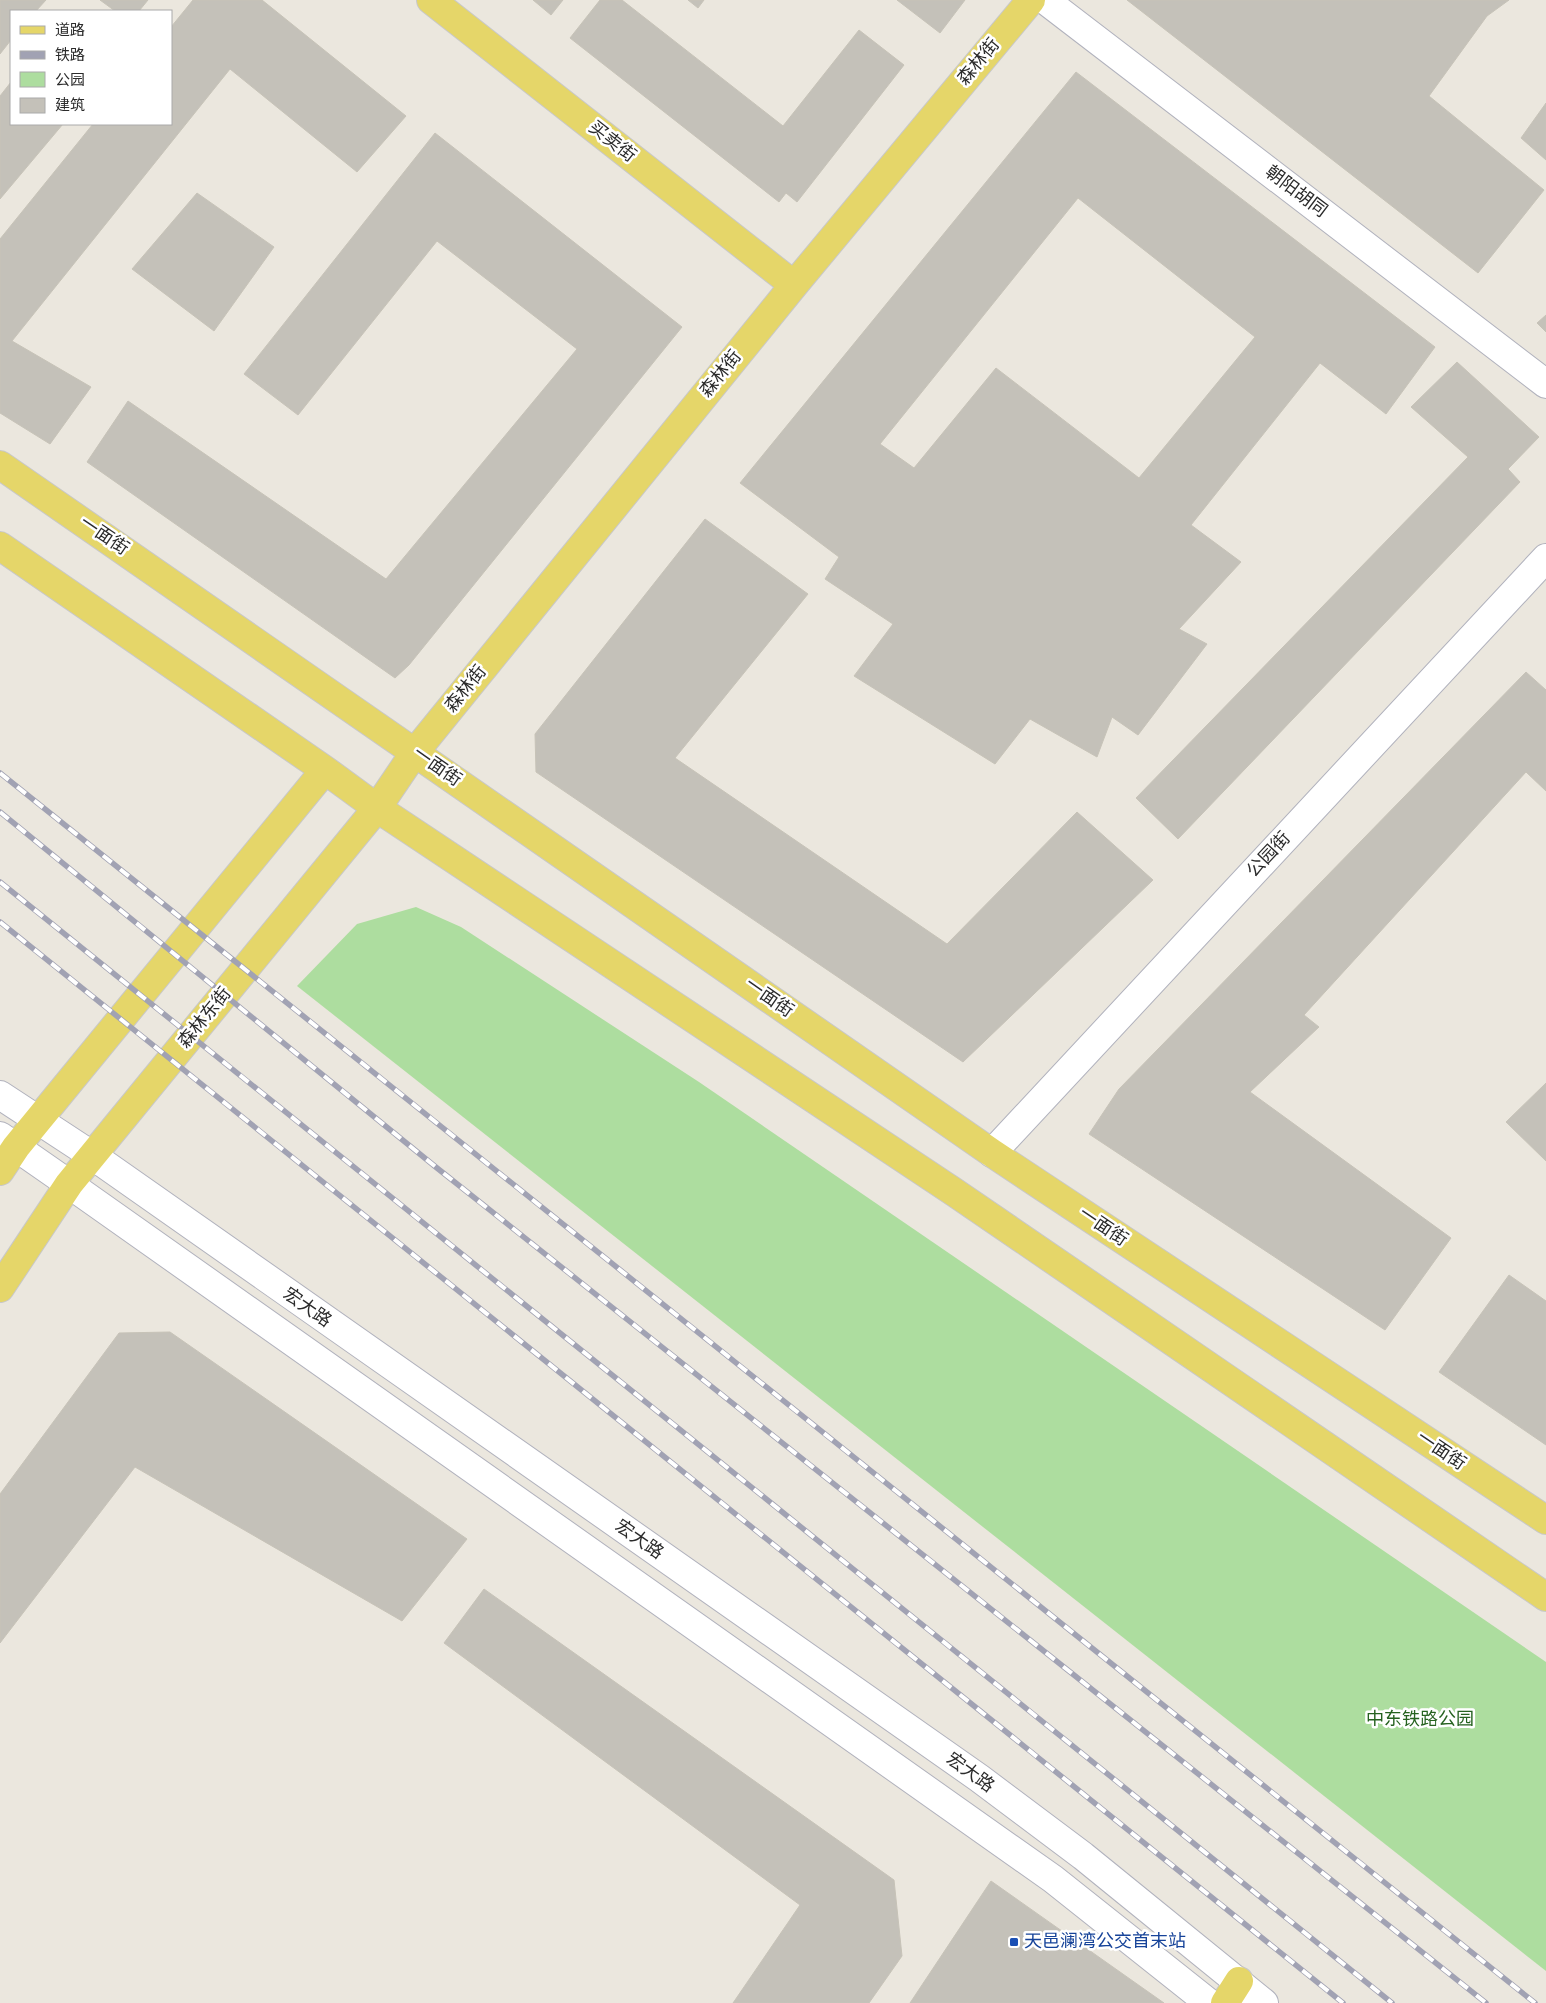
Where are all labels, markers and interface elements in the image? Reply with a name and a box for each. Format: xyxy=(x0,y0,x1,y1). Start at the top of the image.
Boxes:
legend xyxy=(10,10,172,125)
text: 道路 xyxy=(55,22,85,38)
street label: 森林街 xyxy=(953,34,1003,88)
text: 铁路 xyxy=(55,47,85,63)
text: 公园 xyxy=(55,72,85,88)
text: 建筑 xyxy=(55,97,85,113)
street label: 买卖街 xyxy=(585,117,640,166)
street label: 朝阳胡同 xyxy=(1262,162,1331,221)
street label: 森林街 xyxy=(695,346,745,401)
street label: 一面街 xyxy=(77,512,133,559)
street label: 森林街 xyxy=(440,661,490,716)
street label: 一面街 xyxy=(410,743,465,790)
street label: 公园街 xyxy=(1243,828,1294,881)
street label: 一面街 xyxy=(742,974,797,1021)
street label: 森林东街 xyxy=(174,983,235,1052)
street label: 一面街 xyxy=(1076,1203,1132,1250)
street label: 宏大路 xyxy=(280,1284,335,1331)
street label: 一面街 xyxy=(1414,1427,1470,1474)
street label: 宏大路 xyxy=(612,1516,667,1563)
park label: 中东铁路公园 xyxy=(1366,1709,1474,1729)
street label: 宏大路 xyxy=(943,1748,998,1796)
place label: 天邑澜湾公交首末站 xyxy=(1024,1931,1186,1951)
marker: 天邑澜湾公交首末站 xyxy=(1008,1936,1020,1948)

